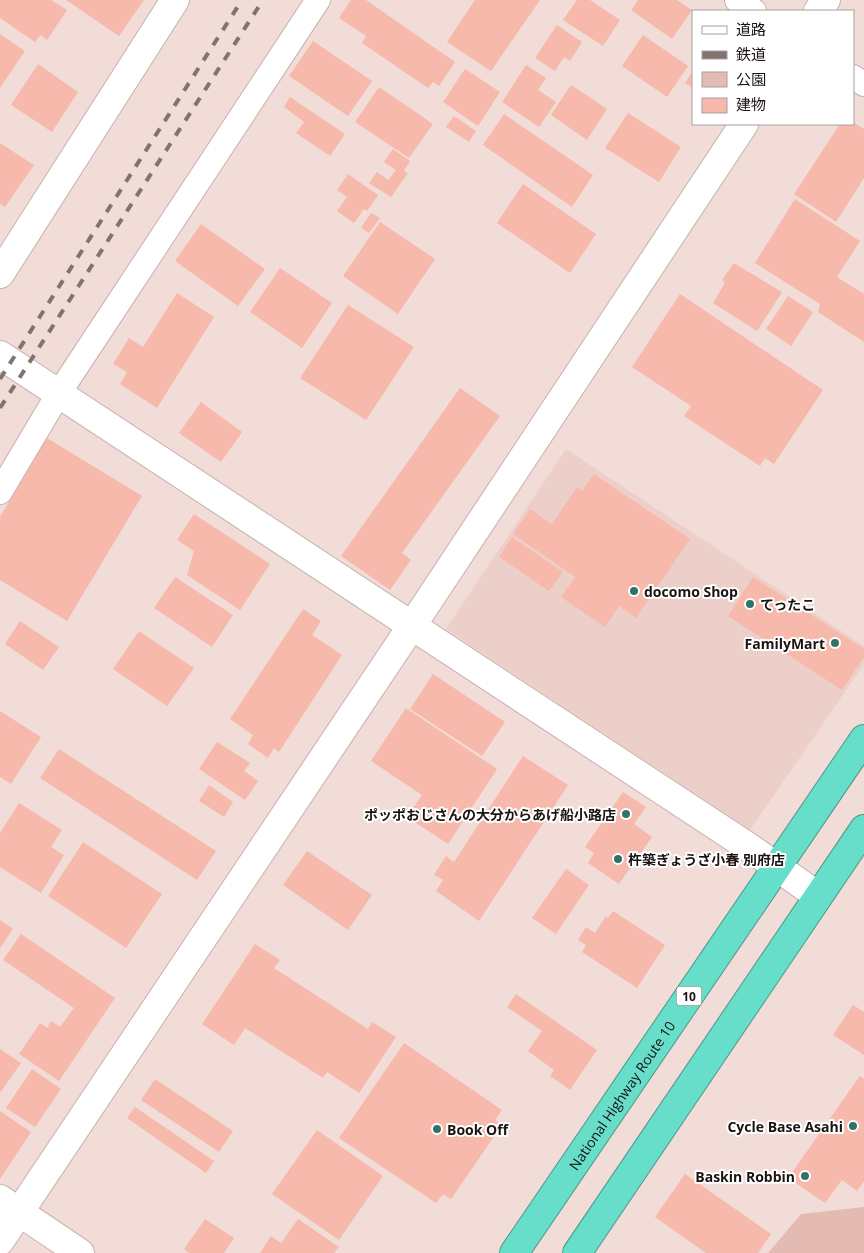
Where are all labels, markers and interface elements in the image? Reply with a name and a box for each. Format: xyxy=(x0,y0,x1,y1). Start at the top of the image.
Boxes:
legend xyxy=(692,10,854,125)
text: 道路 xyxy=(736,19,766,39)
text: 鉄道 xyxy=(736,44,766,64)
text: 公園 xyxy=(736,69,766,89)
text: 建物 xyxy=(736,94,766,114)
place label: docomo Shop xyxy=(644,582,738,601)
marker: docomo Shop xyxy=(628,585,640,597)
place label: てったこ xyxy=(760,595,815,614)
marker: てったこ xyxy=(744,598,756,610)
place label: FamilyMart xyxy=(745,634,825,653)
marker: FamilyMart xyxy=(829,637,841,649)
place label: ポッポおじさんの大分からあげ船小路店 xyxy=(364,805,616,824)
marker: ポッポおじさんの大分からあげ船小路店 xyxy=(620,808,632,820)
place label: 杵築ぎょうざ小春 別府店 xyxy=(628,850,785,869)
marker: 杵築ぎょうざ小春 別府店 xyxy=(612,853,624,865)
road number: 10 xyxy=(676,986,702,1006)
street label: National Highway Route 10 xyxy=(564,1017,679,1173)
place label: Cycle Base Asahi xyxy=(727,1117,843,1136)
place label: Book Off xyxy=(447,1120,509,1139)
marker: Cycle Base Asahi xyxy=(847,1120,859,1132)
marker: Book Off xyxy=(431,1123,443,1135)
place label: Baskin Robbin xyxy=(695,1167,795,1186)
marker: Baskin Robbin xyxy=(799,1170,811,1182)

